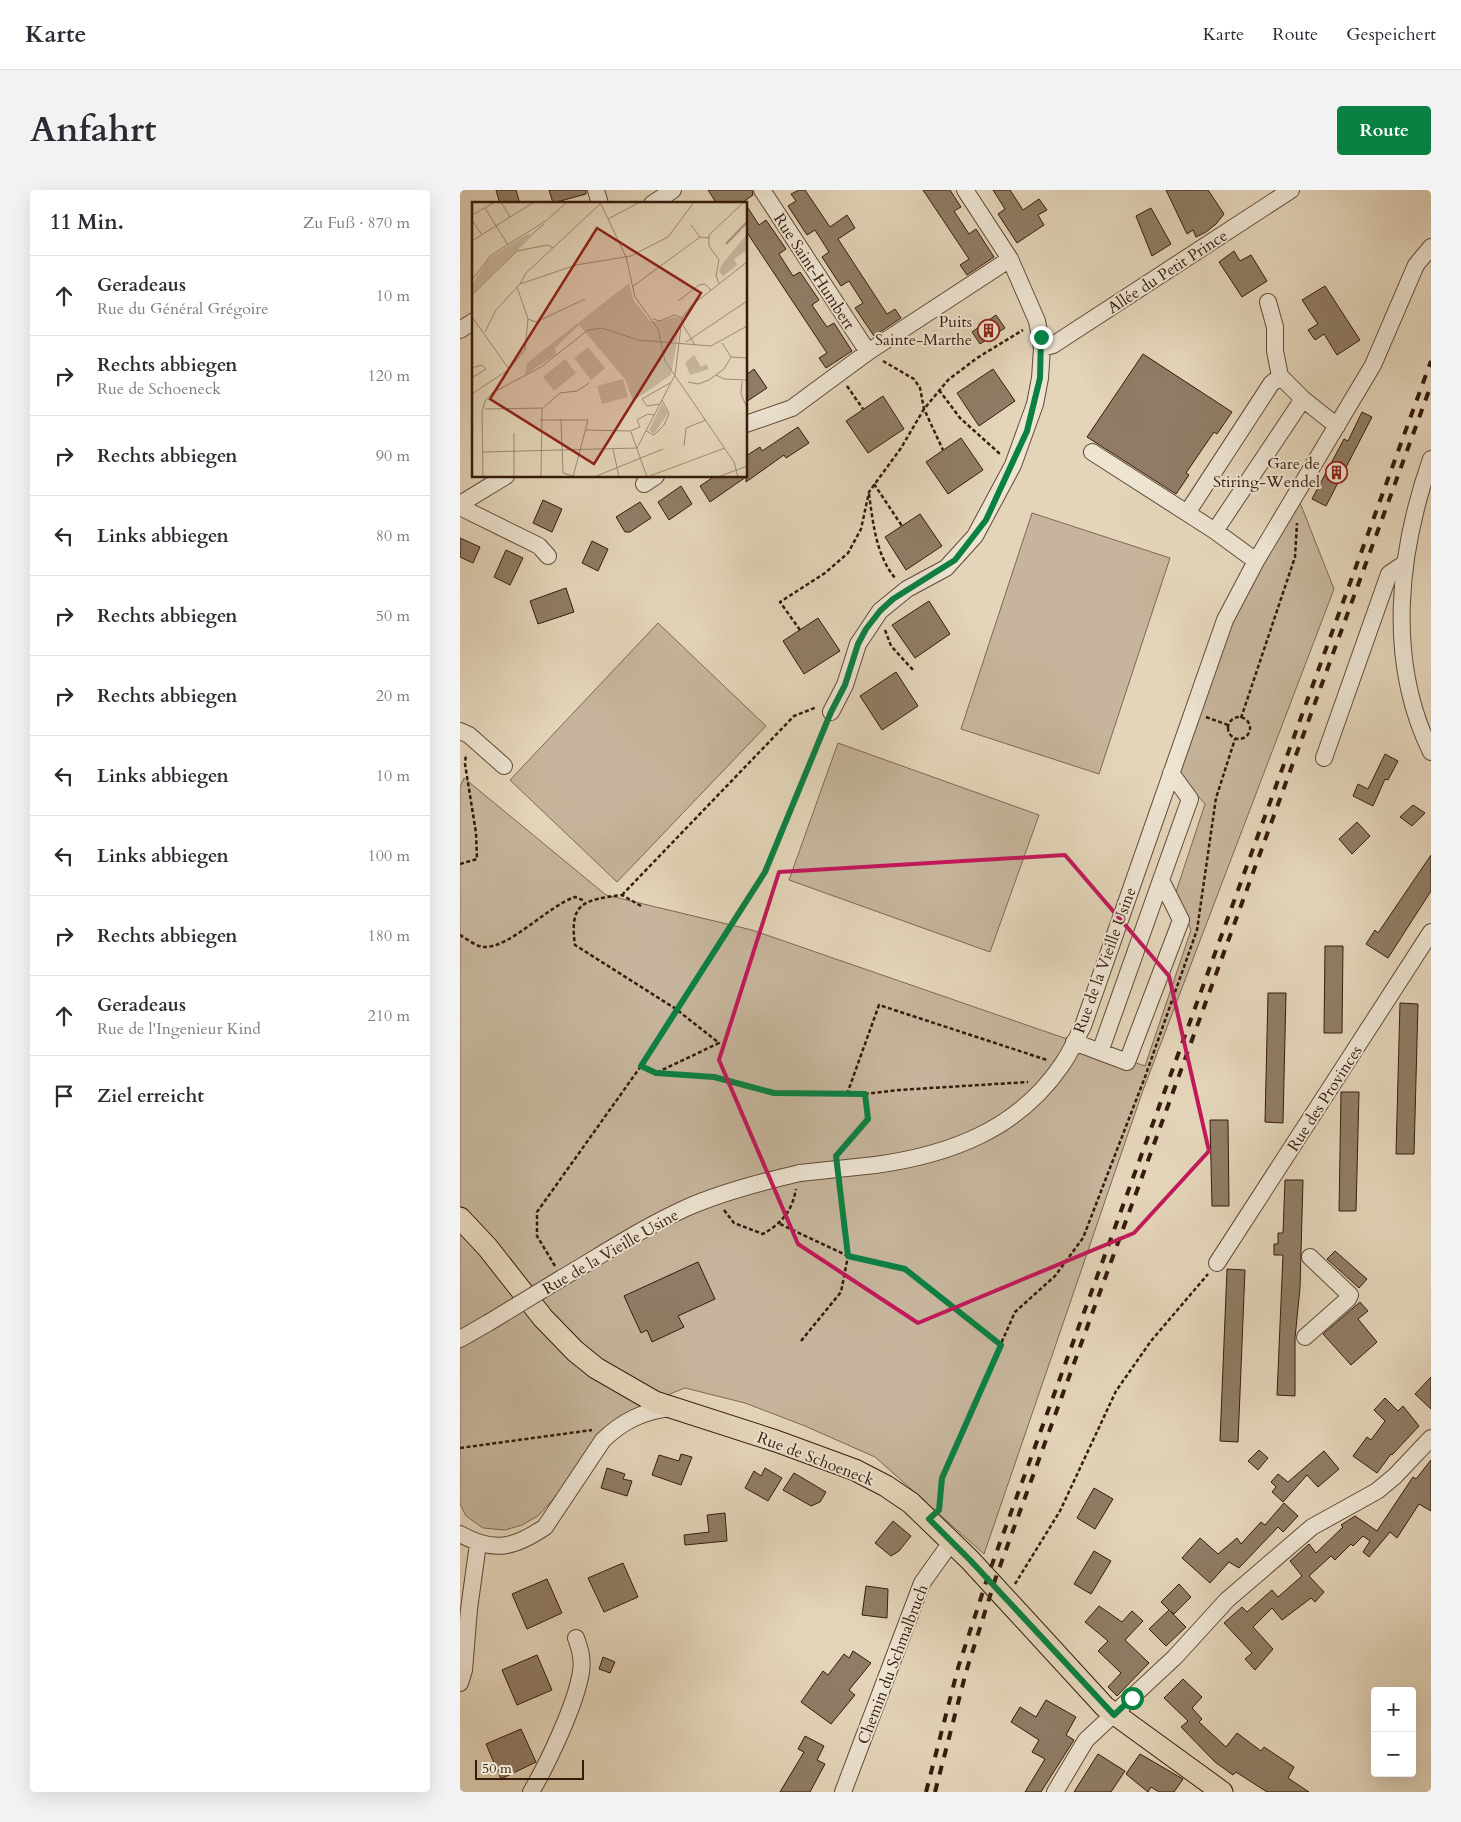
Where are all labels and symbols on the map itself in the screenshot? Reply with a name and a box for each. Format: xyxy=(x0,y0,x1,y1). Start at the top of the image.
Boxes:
inset map xyxy=(472,202,748,478)
street label: Rue Saint-Humbert xyxy=(768,209,860,334)
street label: Allée du Petit Prince xyxy=(1103,225,1232,319)
place label: Puits Sainte-Marthe xyxy=(875,311,972,351)
building icon: Puits Sainte-Marthe xyxy=(976,318,1000,342)
route end xyxy=(1030,326,1053,349)
place label: Gare de Stiring-Wendel xyxy=(1213,453,1320,493)
building icon: Gare de Stiring-Wendel xyxy=(1324,460,1348,484)
street label: Rue de la Vieille Usine xyxy=(1068,884,1142,1036)
street label: Rue des Provinces xyxy=(1282,1041,1367,1156)
street label: Rue de la Vieille Usine xyxy=(538,1204,683,1300)
street label: Rue de Schoeneck xyxy=(754,1426,878,1492)
street label: Chemin du Schmalbruch xyxy=(852,1581,934,1747)
route start xyxy=(1121,1687,1144,1710)
scale bar xyxy=(475,1757,584,1780)

